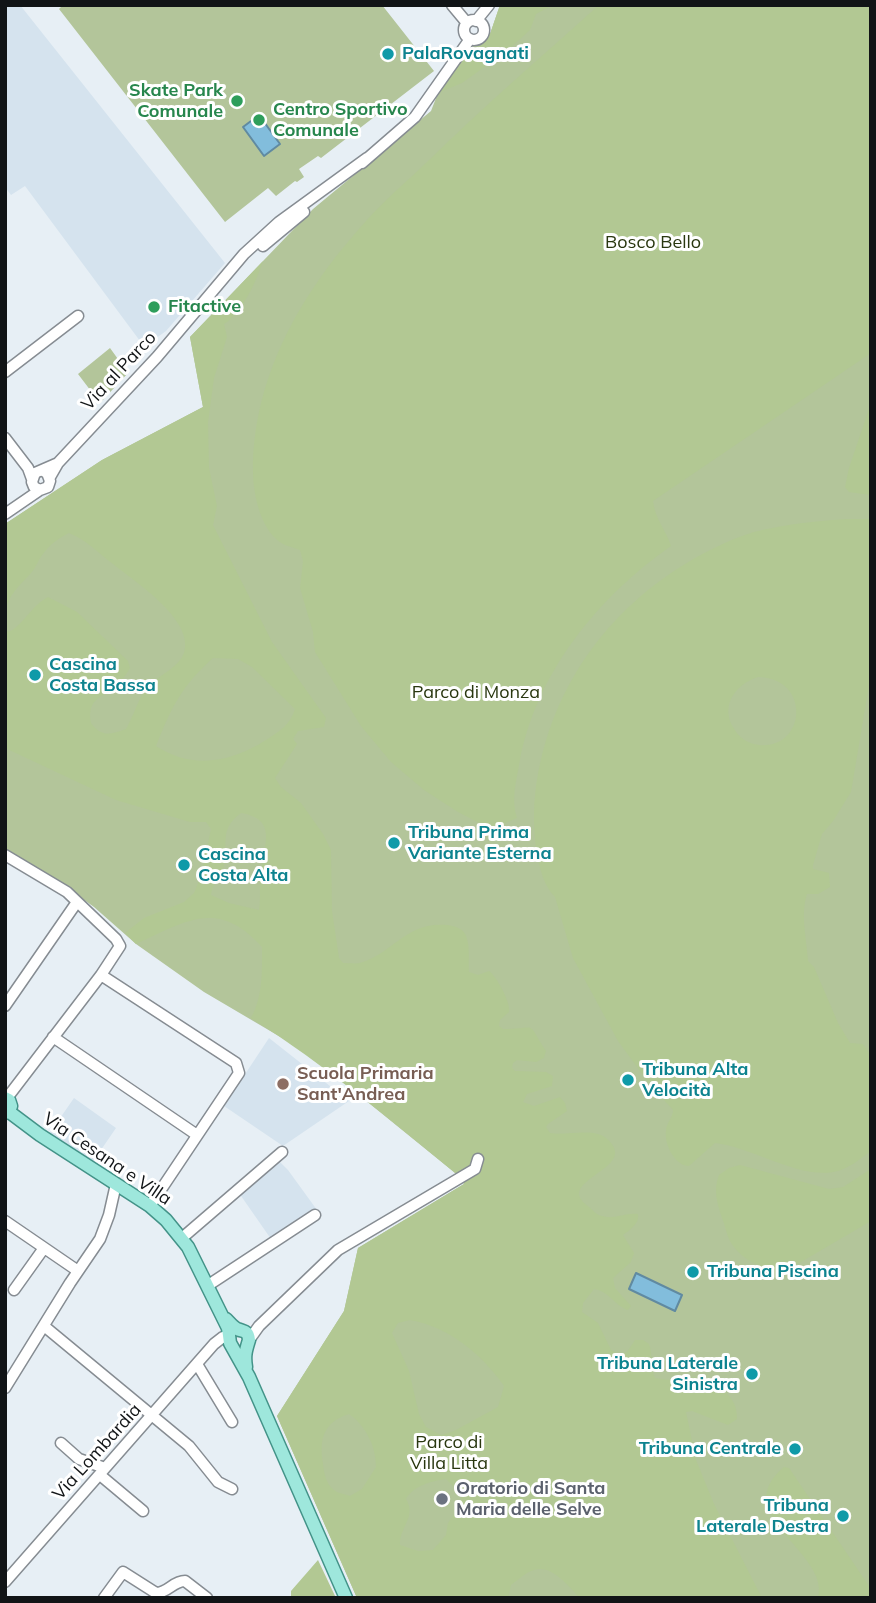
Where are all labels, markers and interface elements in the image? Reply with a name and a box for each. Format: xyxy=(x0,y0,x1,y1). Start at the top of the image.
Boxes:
place label: PalaRovagnati xyxy=(402,43,529,65)
marker: PalaRovagnati xyxy=(380,46,396,62)
place label: Skate Park Comunale xyxy=(129,80,223,122)
marker: Skate Park Comunale xyxy=(229,93,245,109)
place label: Centro Sportivo Comunale xyxy=(273,99,408,142)
marker: Centro Sportivo Comunale xyxy=(251,112,267,128)
park label: Bosco Bello xyxy=(605,232,701,254)
place label: Fitactive xyxy=(168,296,241,318)
marker: Fitactive xyxy=(146,299,162,315)
street label: Via al Parco xyxy=(77,327,161,415)
place label: Cascina Costa Bassa xyxy=(49,654,156,696)
marker: Cascina Costa Bassa xyxy=(27,667,43,683)
park label: Parco di Monza xyxy=(412,682,540,704)
place label: Tribuna Prima Variante Esterna xyxy=(408,822,552,864)
marker: Tribuna Prima Variante Esterna xyxy=(386,835,402,851)
place label: Cascina Costa Alta xyxy=(198,844,288,886)
marker: Cascina Costa Alta xyxy=(176,857,192,873)
place label: Tribuna Alta Velocità xyxy=(642,1059,749,1102)
place label: Scuola Primaria Sant'Andrea xyxy=(297,1063,434,1106)
marker: Tribuna Alta Velocità xyxy=(620,1072,636,1088)
marker: Scuola Primaria Sant'Andrea xyxy=(275,1076,291,1092)
street label: Via Cesana e Villa xyxy=(39,1108,175,1210)
place label: Tribuna Piscina xyxy=(707,1261,839,1283)
marker: Tribuna Piscina xyxy=(685,1264,701,1280)
place label: Tribuna Laterale Sinistra xyxy=(597,1353,738,1396)
marker: Tribuna Laterale Sinistra xyxy=(744,1366,760,1382)
street label: Via Lombardia xyxy=(48,1399,146,1505)
park label: Parco di Villa Litta xyxy=(410,1432,488,1474)
place label: Tribuna Centrale xyxy=(639,1438,781,1460)
marker: Tribuna Centrale xyxy=(787,1441,803,1457)
place label: Oratorio di Santa Maria delle Selve xyxy=(456,1478,605,1520)
marker: Oratorio di Santa Maria delle Selve xyxy=(434,1491,450,1507)
place label: Tribuna Laterale Destra xyxy=(696,1495,829,1538)
marker: Tribuna Laterale Destra xyxy=(835,1508,851,1524)

